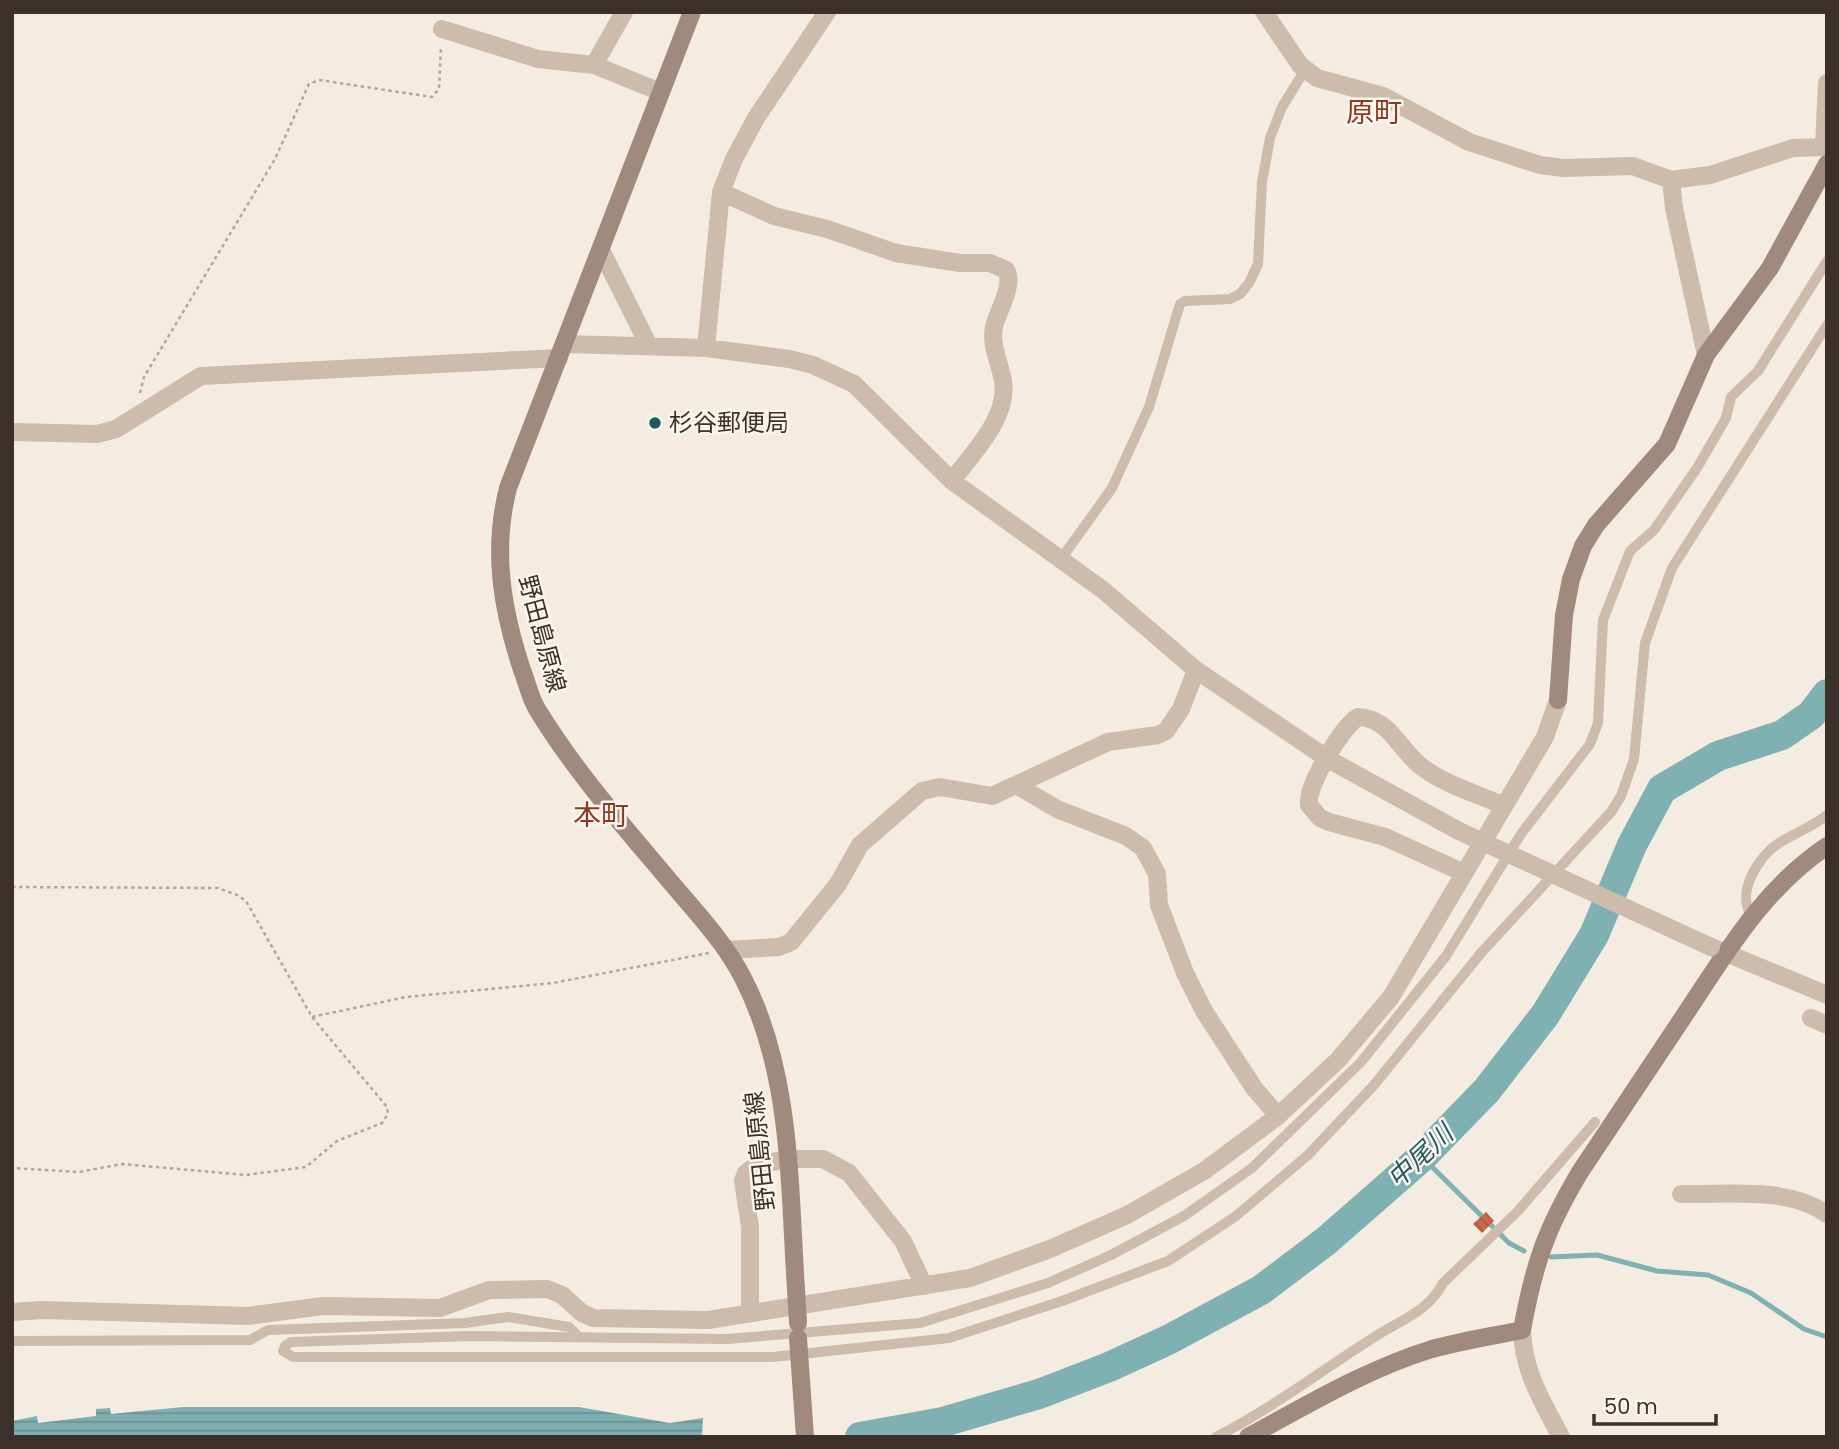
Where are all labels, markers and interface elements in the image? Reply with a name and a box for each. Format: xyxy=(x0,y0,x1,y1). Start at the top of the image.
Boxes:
district label: 原町 xyxy=(1346,93,1402,132)
place label: 杉谷郵便局 xyxy=(669,406,789,439)
marker: 杉谷郵便局 xyxy=(647,415,663,431)
street label: 野田島原線 xyxy=(511,572,574,696)
district label: 本町 xyxy=(573,796,629,835)
street label: 野田島原線 xyxy=(737,1090,782,1212)
water label: 中尾川 xyxy=(1379,1114,1463,1196)
scale bar xyxy=(1594,1382,1716,1426)
text: 50 m xyxy=(1604,1392,1658,1421)

